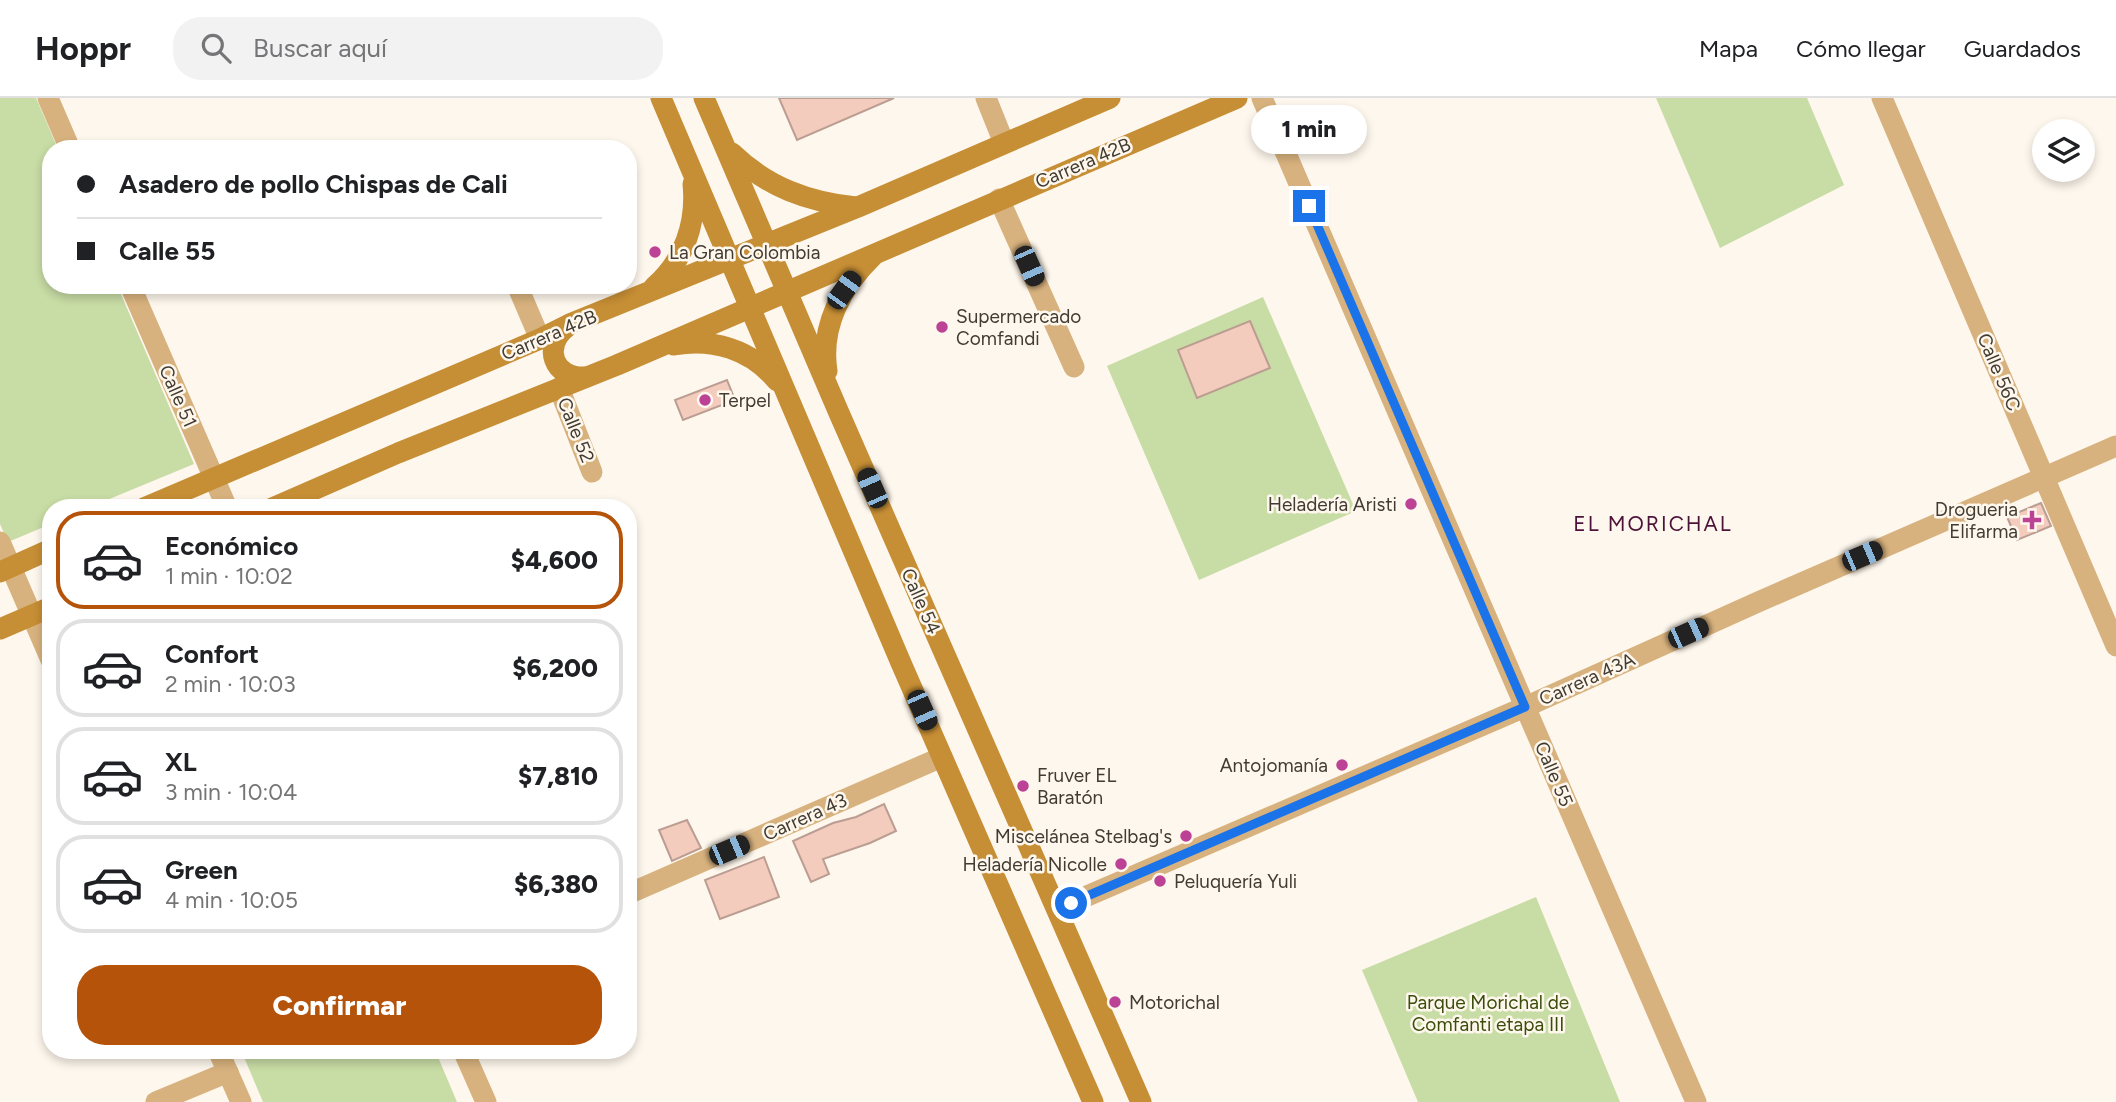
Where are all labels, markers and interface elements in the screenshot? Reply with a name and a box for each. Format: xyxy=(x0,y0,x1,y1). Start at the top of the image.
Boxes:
search box xyxy=(173,17,663,80)
text: Hoppr xyxy=(35,29,131,68)
icon: search xyxy=(197,29,235,67)
text: Buscar aquí xyxy=(253,32,387,64)
text: Mapa xyxy=(1699,34,1758,63)
text: Cómo llegar xyxy=(1796,34,1926,63)
text: Guardados xyxy=(1964,34,2081,63)
callout: 1 min xyxy=(1251,105,1367,154)
text: 1 min xyxy=(1282,115,1336,143)
map controls xyxy=(2032,119,2095,182)
button: layers xyxy=(2032,119,2095,182)
street label: Carrera 42B xyxy=(1032,133,1134,193)
text: Asadero de pollo Chispas de Cali xyxy=(119,168,508,200)
route end xyxy=(1293,190,1325,222)
text: Calle 55 xyxy=(119,235,215,267)
place label: La Gran Colombia xyxy=(669,241,820,264)
car xyxy=(1011,243,1048,289)
marker: La Gran Colombia xyxy=(647,244,663,260)
car xyxy=(824,267,865,313)
street label: Carrera 42B xyxy=(498,305,600,365)
place label: Supermercado Comfandi xyxy=(956,305,1081,350)
marker: Supermercado Comfandi xyxy=(934,319,950,335)
street label: Calle 56C xyxy=(1972,330,2026,415)
street label: Calle 51 xyxy=(154,361,202,431)
place label: Terpel xyxy=(719,389,771,412)
marker: Terpel xyxy=(697,392,713,408)
street label: Calle 52 xyxy=(553,394,599,466)
car xyxy=(854,465,891,511)
place label: Heladería Aristi xyxy=(1268,493,1397,516)
marker: Heladería Aristi xyxy=(1403,496,1419,512)
place label: Drogueria Elifarma xyxy=(1935,498,2018,543)
district label: EL MORICHAL xyxy=(1573,511,1733,536)
marker: Drogueria Elifarma xyxy=(2024,512,2040,528)
icon: car xyxy=(81,529,144,592)
text: Económico xyxy=(165,530,298,562)
car xyxy=(1839,538,1886,574)
text: $4,600 xyxy=(511,544,598,576)
text: 1 min · 10:02 xyxy=(165,562,293,590)
street label: Calle 54 xyxy=(896,565,946,638)
car xyxy=(1665,615,1712,651)
icon: car xyxy=(81,637,144,700)
text: Confort xyxy=(165,638,259,670)
street label: Carrera 43A xyxy=(1536,648,1639,710)
text: $6,200 xyxy=(512,652,598,684)
text: 2 min · 10:03 xyxy=(165,670,296,698)
car xyxy=(904,687,941,733)
street label: Calle 55 xyxy=(1530,738,1578,810)
icon: car xyxy=(81,745,144,808)
text: XL xyxy=(165,746,197,778)
place label: Antojomanía xyxy=(1220,754,1328,777)
marker: Antojomanía xyxy=(1334,757,1350,773)
text: $7,810 xyxy=(518,760,598,792)
place label: Fruver EL Baratón xyxy=(1037,764,1117,809)
text: 3 min · 10:04 xyxy=(165,778,297,806)
marker: Fruver EL Baratón xyxy=(1015,778,1031,794)
street label: Carrera 43 xyxy=(759,788,851,846)
place label: Miscelánea Stelbag's xyxy=(995,825,1172,848)
marker: Miscelánea Stelbag's xyxy=(1178,828,1194,844)
car xyxy=(706,832,753,868)
icon: car xyxy=(81,853,144,916)
place label: Heladería Nicolle xyxy=(963,853,1107,876)
text: Green xyxy=(165,854,238,886)
marker: Heladería Nicolle xyxy=(1113,856,1129,872)
text: $6,380 xyxy=(514,868,598,900)
place label: Peluquería Yuli xyxy=(1174,870,1297,893)
marker: Peluquería Yuli xyxy=(1152,873,1168,889)
text: 4 min · 10:05 xyxy=(165,886,298,914)
route start xyxy=(1055,887,1087,919)
button: Confirmar xyxy=(77,965,602,1045)
place label: Motorichal xyxy=(1129,991,1220,1014)
park label: Parque Morichal de Comfanti etapa III xyxy=(1407,991,1569,1036)
marker: Motorichal xyxy=(1107,994,1123,1010)

